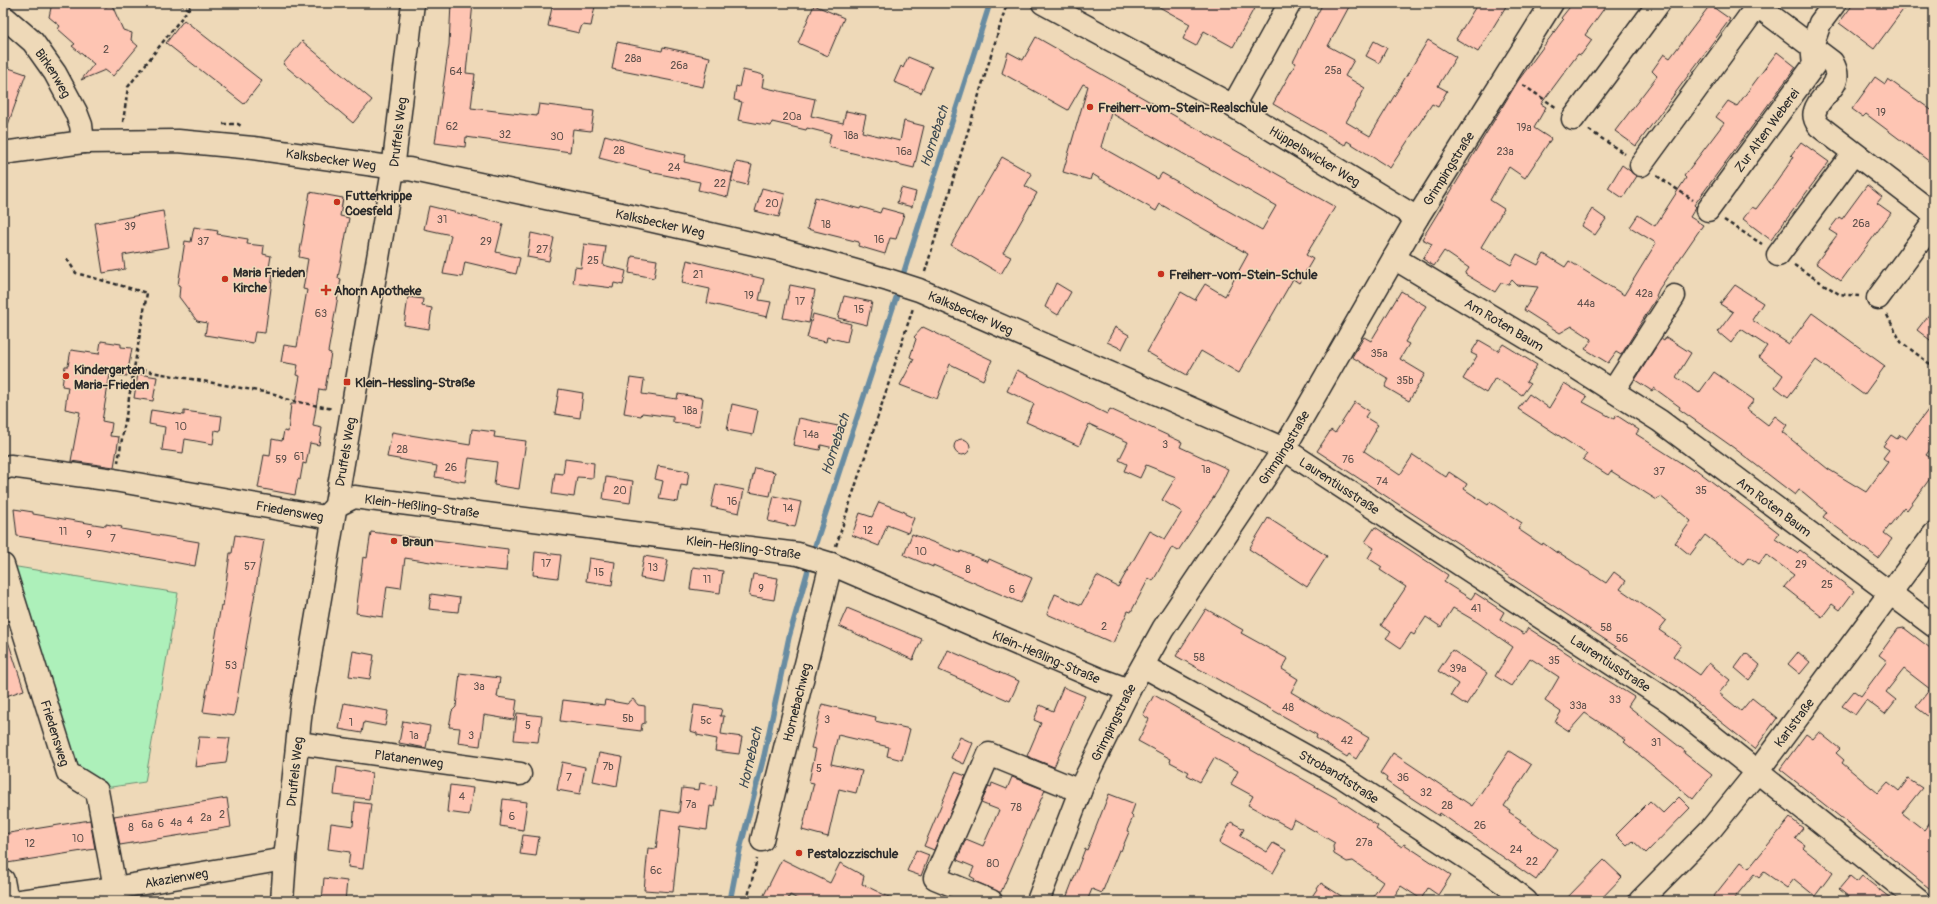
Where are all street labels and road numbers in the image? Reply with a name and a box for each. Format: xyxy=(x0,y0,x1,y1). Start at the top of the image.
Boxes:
street label: Birkenweg xyxy=(31,46,74,101)
street label: Zur Alten Weberei xyxy=(1731,86,1803,176)
street label: Druffels Weg xyxy=(386,96,411,168)
street label: Hüppelswicker Weg xyxy=(1266,123,1363,191)
street label: Grimpingstraße xyxy=(1420,128,1479,209)
street label: Kalksbecker Weg xyxy=(285,146,378,174)
street label: Kalksbecker Weg xyxy=(614,206,707,242)
street label: Kalksbecker Weg xyxy=(925,288,1016,339)
street label: Am Roten Baum xyxy=(1462,295,1547,355)
street label: Grimpingstraße xyxy=(1255,407,1314,488)
street label: Druffels Weg xyxy=(332,415,360,488)
street label: Laurentiusstraße xyxy=(1296,454,1383,519)
street label: Am Roten Baum xyxy=(1733,474,1815,541)
street label: Klein-Heßling-Straße xyxy=(364,491,481,522)
street label: Friedensweg xyxy=(254,498,325,526)
street label: Klein-Heßling-Straße xyxy=(685,533,802,563)
street label: Klein-Heßling-Straße xyxy=(990,627,1103,688)
street label: Laurentiusstraße xyxy=(1567,632,1654,696)
street label: Hornebachweg xyxy=(780,661,815,744)
street label: Grimpingstraße xyxy=(1088,681,1140,764)
street label: Karlstraße xyxy=(1771,695,1818,751)
street label: Friedensweg xyxy=(37,698,73,769)
street label: Druffels Weg xyxy=(284,736,307,807)
street label: Platanenweg xyxy=(373,747,445,772)
street label: Strobandtstraße xyxy=(1296,747,1382,808)
street label: Akazienweg xyxy=(143,865,210,892)

